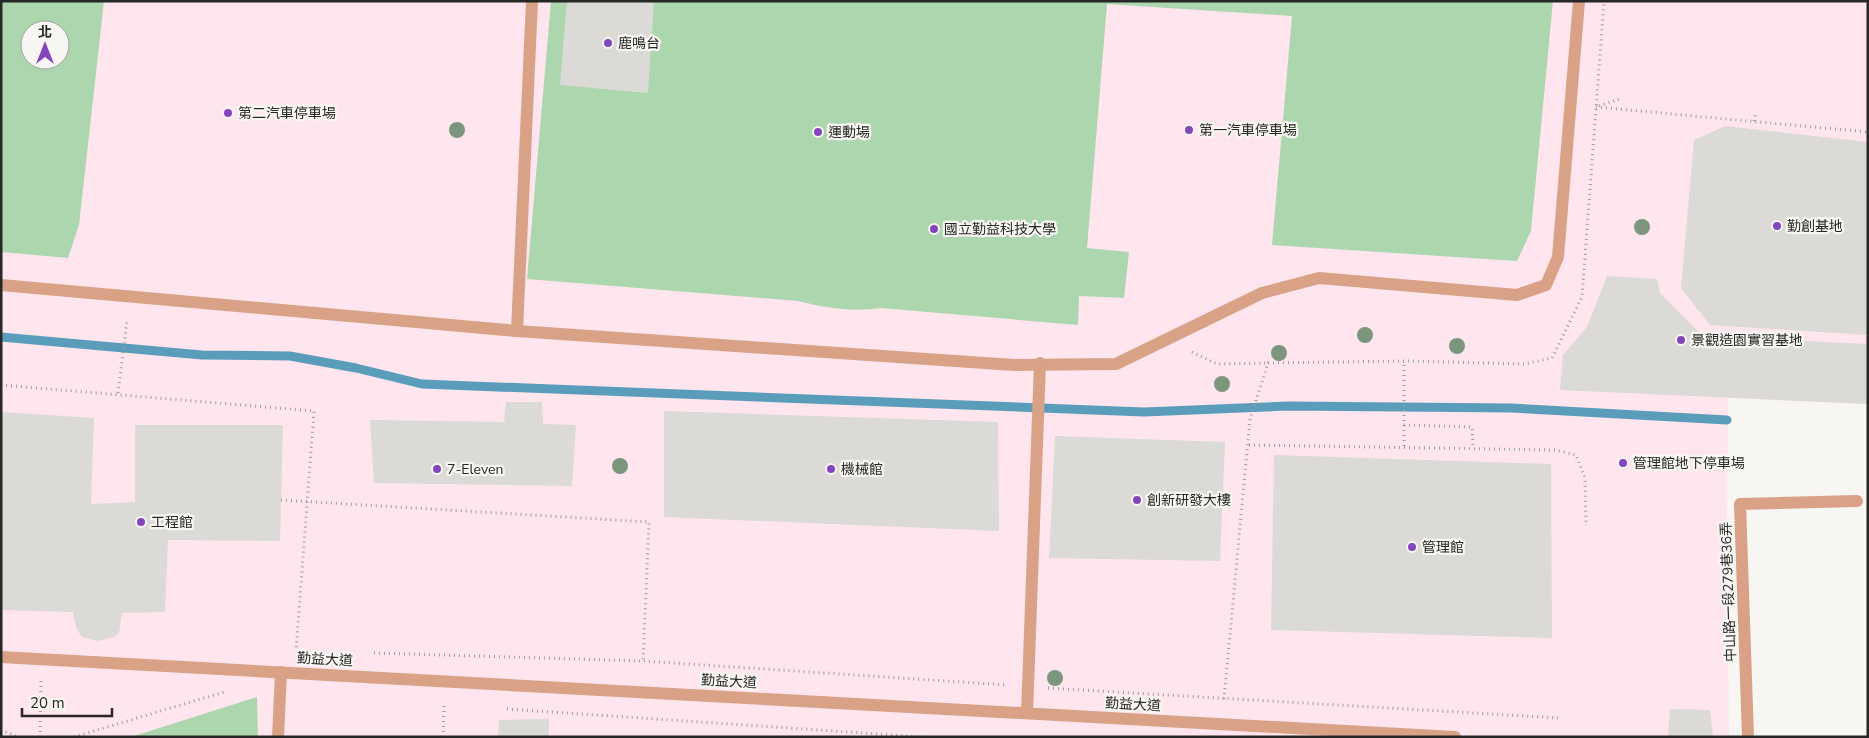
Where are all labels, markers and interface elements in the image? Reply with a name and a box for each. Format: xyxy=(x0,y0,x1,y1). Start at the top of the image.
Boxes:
north arrow xyxy=(20,20,70,70)
text: 北 xyxy=(38,23,52,42)
place label: 鹿鳴台 xyxy=(618,34,660,53)
marker: 鹿鳴台 xyxy=(602,37,614,49)
place label: 第二汽車停車場 xyxy=(238,104,336,123)
marker: 第二汽車停車場 xyxy=(222,107,234,119)
place label: 第一汽車停車場 xyxy=(1199,121,1297,140)
place label: 運動場 xyxy=(828,123,870,142)
marker: 第一汽車停車場 xyxy=(1183,124,1195,136)
marker: 運動場 xyxy=(812,126,824,138)
place label: 勤創基地 xyxy=(1787,217,1843,236)
place label: 國立勤益科技大學 xyxy=(944,220,1056,239)
marker: 勤創基地 xyxy=(1771,220,1783,232)
marker: 國立勤益科技大學 xyxy=(928,223,940,235)
place label: 景觀造園實習基地 xyxy=(1691,331,1803,350)
marker: 景觀造園實習基地 xyxy=(1675,334,1687,346)
place label: 管理館地下停車場 xyxy=(1633,454,1745,473)
marker: 管理館地下停車場 xyxy=(1617,457,1629,469)
place label: 7-Eleven xyxy=(447,460,503,479)
place label: 機械館 xyxy=(841,460,883,479)
marker: 7-Eleven xyxy=(431,463,443,475)
marker: 機械館 xyxy=(825,463,837,475)
place label: 創新研發大樓 xyxy=(1147,491,1231,510)
marker: 創新研發大樓 xyxy=(1131,494,1143,506)
place label: 工程館 xyxy=(151,513,193,532)
marker: 工程館 xyxy=(135,516,147,528)
street label: 中山路一段279巷36弄 xyxy=(1717,522,1740,662)
place label: 管理館 xyxy=(1422,538,1464,557)
marker: 管理館 xyxy=(1406,541,1418,553)
street label: 勤益大道 xyxy=(297,649,353,670)
street label: 勤益大道 xyxy=(701,671,757,692)
scale bar xyxy=(22,686,112,718)
text: 20 m xyxy=(30,693,65,713)
street label: 勤益大道 xyxy=(1105,694,1161,715)

